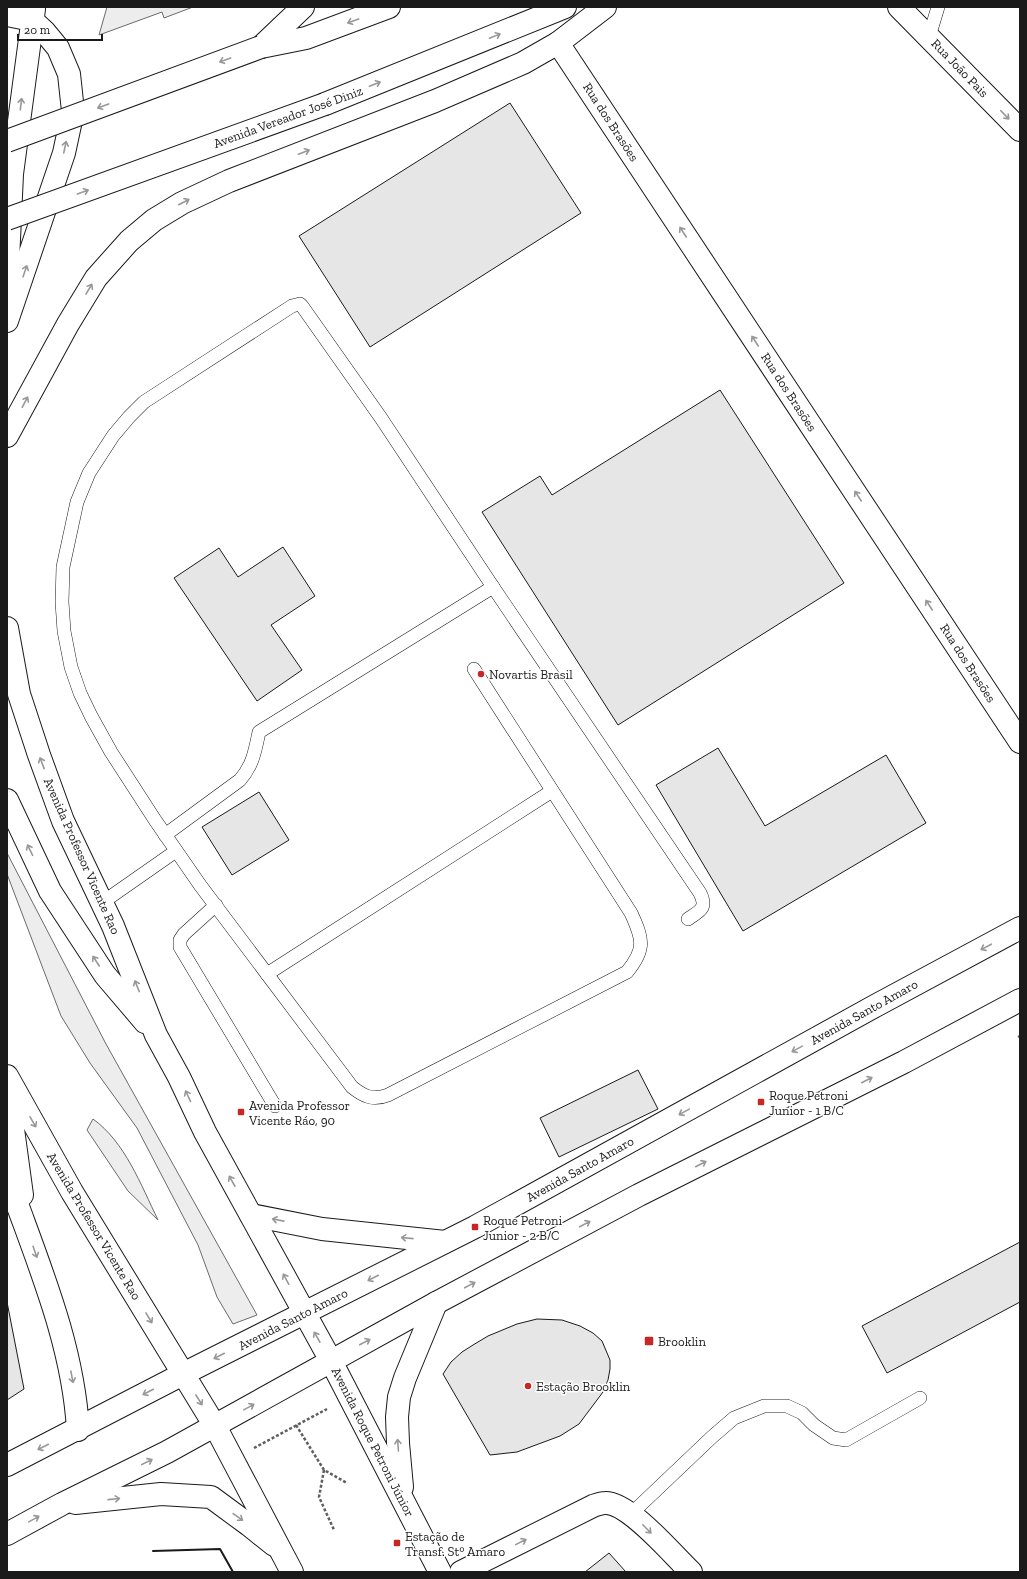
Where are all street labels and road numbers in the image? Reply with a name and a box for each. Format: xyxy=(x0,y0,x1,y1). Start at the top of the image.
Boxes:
street label: Rua João Pais xyxy=(928,36,992,101)
street label: Rua dos Brasões xyxy=(580,80,642,164)
street label: Avenida Vereador José Diniz xyxy=(211,83,365,151)
street label: Rua dos Brasões xyxy=(758,350,820,434)
street label: Rua dos Brasões xyxy=(937,621,999,705)
street label: Avenida Professor Vicente Rao xyxy=(41,775,123,937)
street label: Avenida Santo Amaro xyxy=(808,976,921,1048)
street label: Avenida Santo Amaro xyxy=(524,1133,637,1205)
street label: Avenida Professor Vicente Rao xyxy=(44,1149,144,1303)
street label: Avenida Santo Amaro xyxy=(236,1285,350,1353)
street label: Avenida Roque Petroni Júnior xyxy=(329,1365,417,1519)

